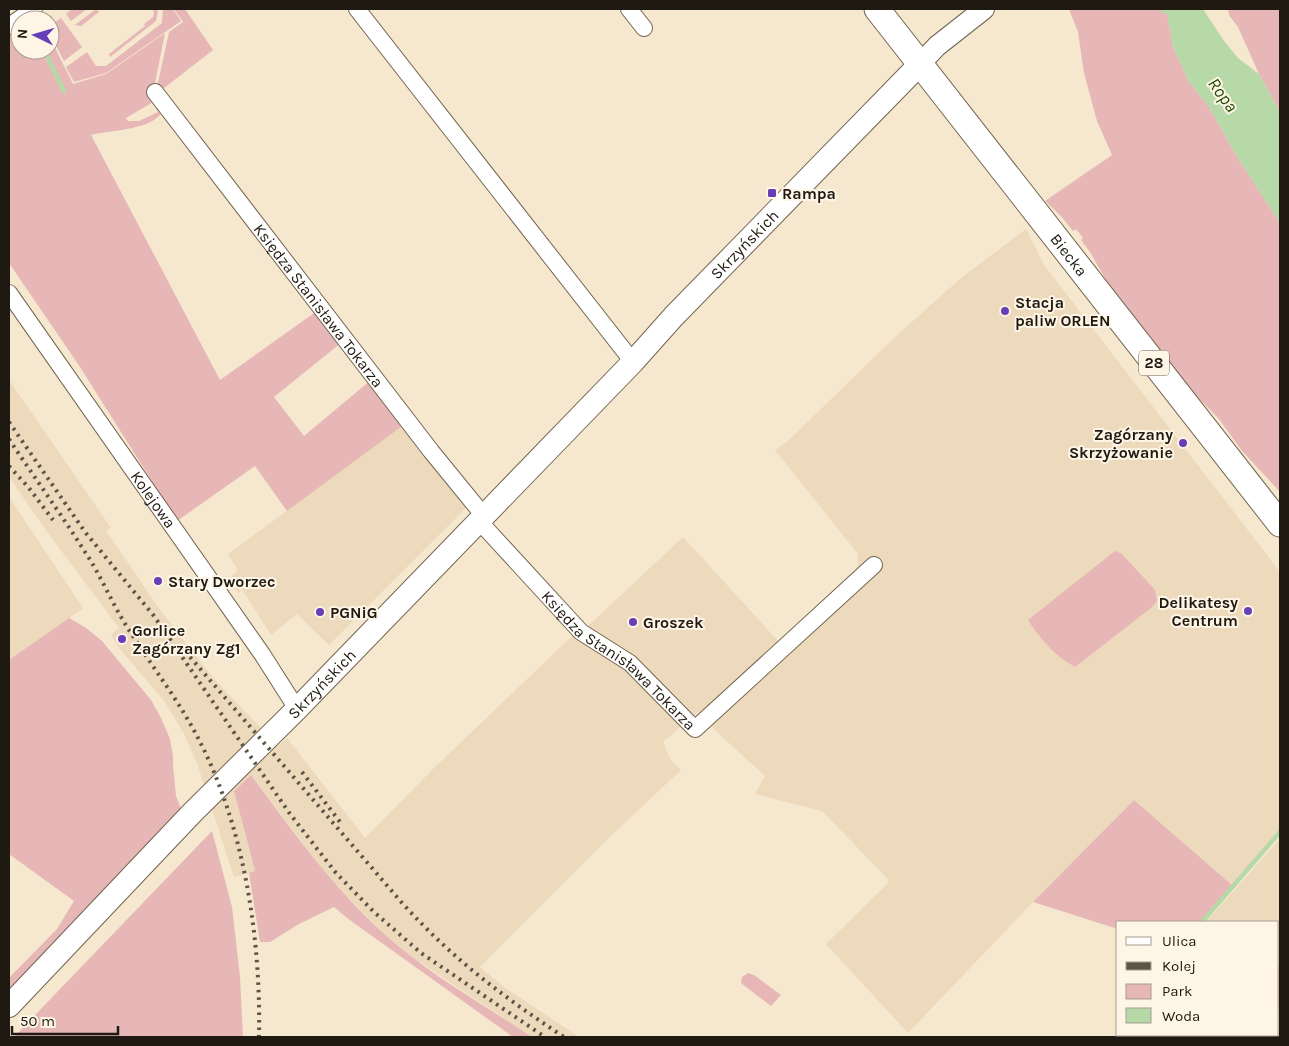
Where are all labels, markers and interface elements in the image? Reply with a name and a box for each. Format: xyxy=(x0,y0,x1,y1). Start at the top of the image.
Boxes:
north arrow xyxy=(10,10,60,60)
text: N xyxy=(14,28,31,40)
water label: Ropa xyxy=(1203,73,1243,117)
place label: Rampa xyxy=(782,184,836,203)
marker: Rampa xyxy=(766,187,778,199)
street label: Skrzyńskich xyxy=(706,205,782,283)
street label: Księdza Stanisława Tokarza xyxy=(250,220,388,391)
street label: Biecka xyxy=(1047,230,1092,280)
place label: Stacja paliw ORLEN xyxy=(1015,293,1110,330)
marker: Stacja paliw ORLEN xyxy=(999,305,1011,317)
road number: 28 xyxy=(1139,350,1169,376)
place label: Zagórzany Skrzyżowanie xyxy=(1069,425,1173,462)
marker: Zagórzany Skrzyżowanie xyxy=(1177,437,1189,449)
street label: Kolejowa xyxy=(127,467,180,532)
place label: Stary Dworzec xyxy=(168,572,276,591)
marker: Stary Dworzec xyxy=(152,575,164,587)
street label: Księdza Stanisława Tokarza xyxy=(538,586,700,734)
place label: Delikatesy Centrum xyxy=(1159,593,1238,630)
place label: PGNiG xyxy=(330,603,378,622)
marker: Delikatesy Centrum xyxy=(1242,605,1254,617)
marker: PGNiG xyxy=(314,606,326,618)
place label: Groszek xyxy=(643,613,704,632)
marker: Groszek xyxy=(627,616,639,628)
place label: Gorlice Zagórzany Zg1 xyxy=(132,621,241,658)
marker: Gorlice Zagórzany Zg1 xyxy=(116,633,128,645)
street label: Skrzyńskich xyxy=(284,645,359,722)
legend xyxy=(1116,921,1279,1036)
text: Ulica xyxy=(1162,932,1196,950)
text: Kolej xyxy=(1162,957,1196,975)
text: Park xyxy=(1162,982,1192,1000)
scale bar xyxy=(12,1004,119,1036)
text: Woda xyxy=(1162,1007,1200,1025)
text: 50 m xyxy=(20,1012,55,1030)

